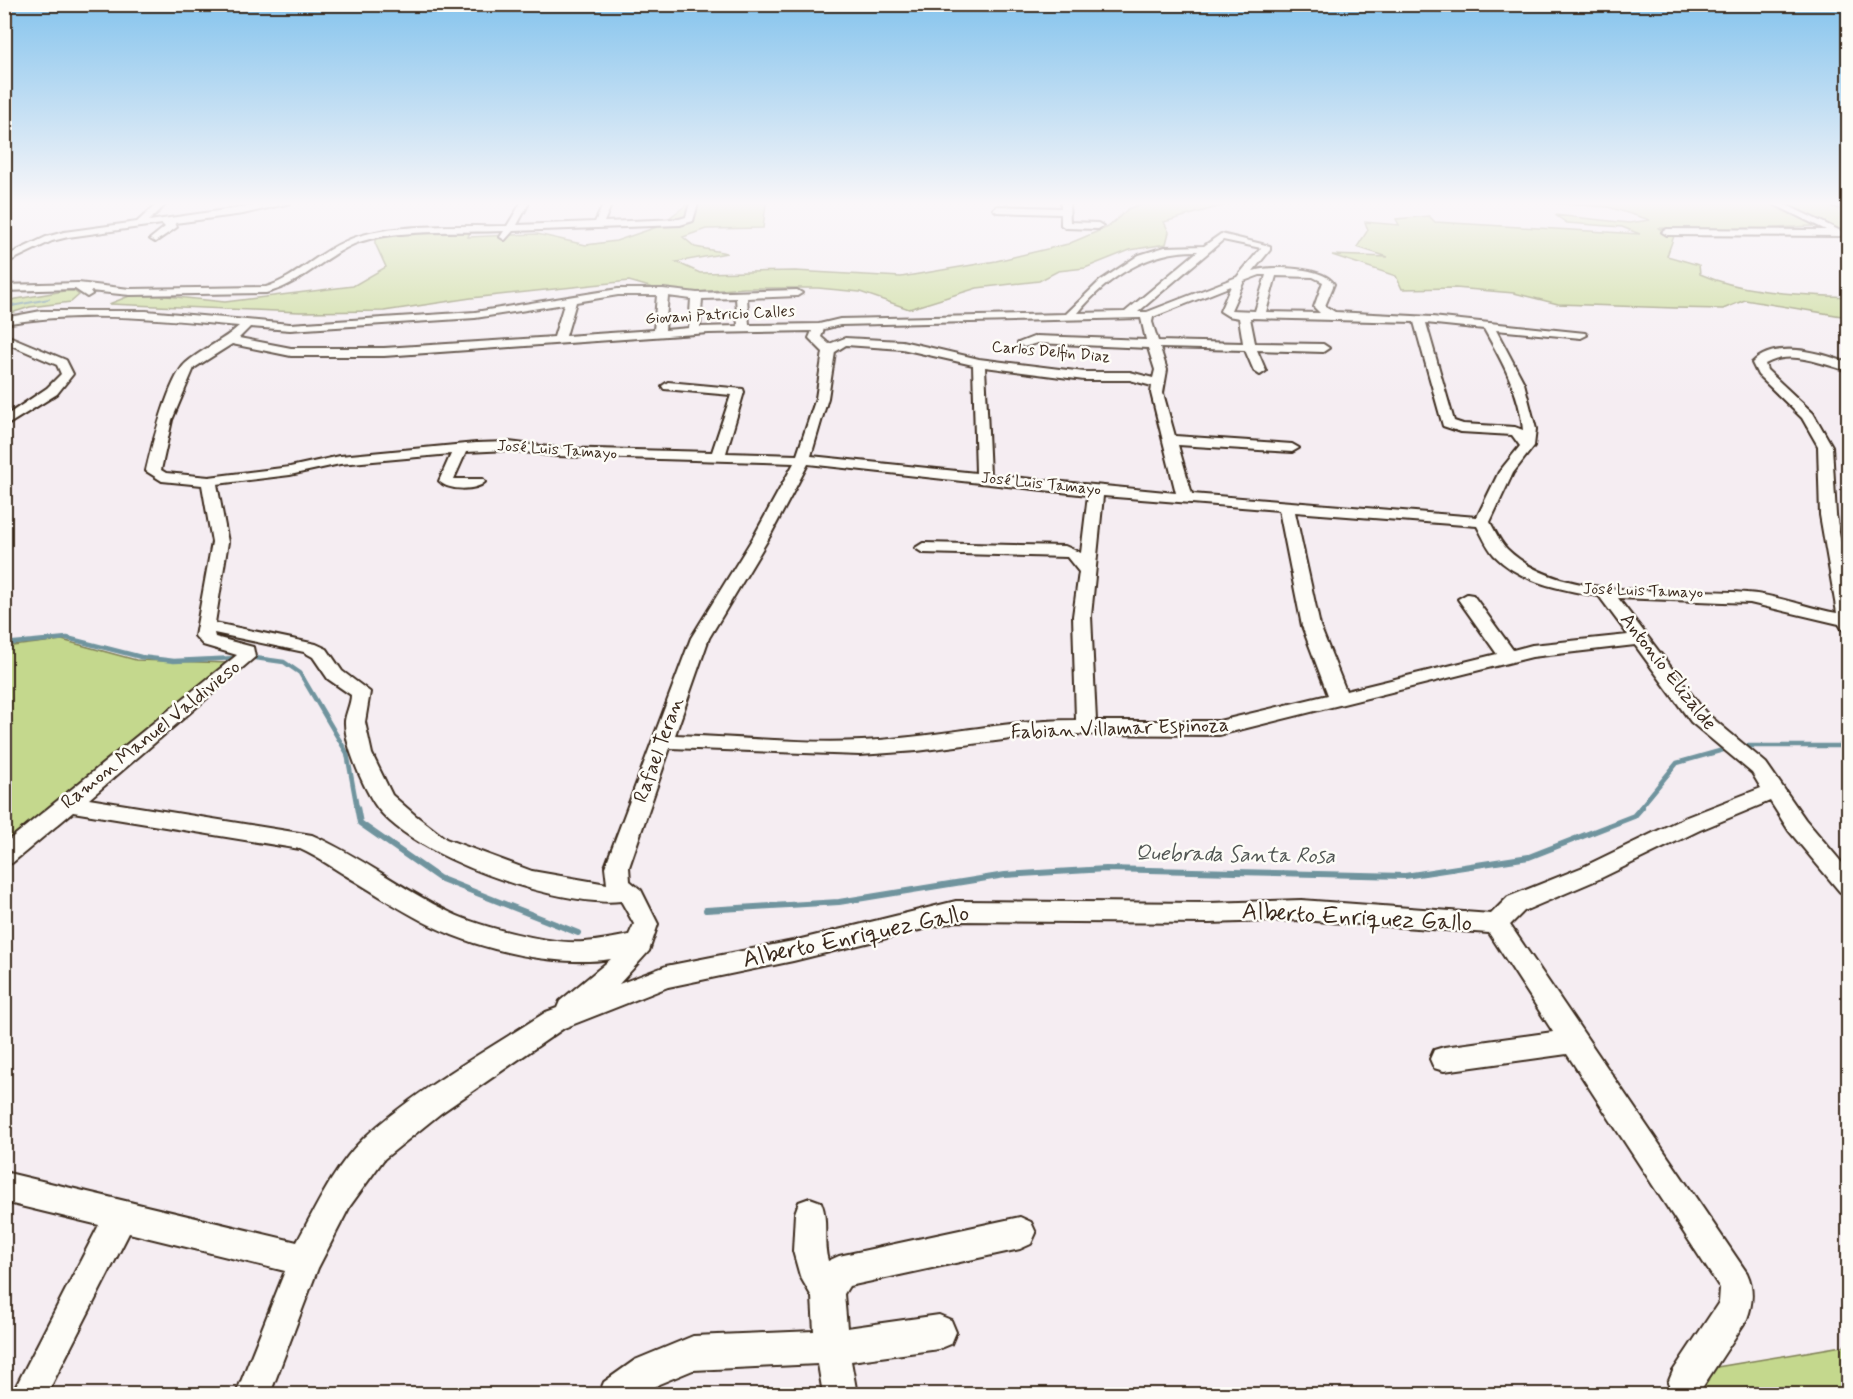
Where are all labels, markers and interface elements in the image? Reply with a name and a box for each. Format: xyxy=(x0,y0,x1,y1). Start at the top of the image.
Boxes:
street label: Giovani Patricio Calles xyxy=(645,301,795,329)
street label: Carlos Delfin Diaz xyxy=(991,336,1111,368)
street label: José Luis Tamayo xyxy=(496,435,618,465)
street label: José Luis Tamayo xyxy=(980,467,1102,501)
street label: José Luis Tamayo xyxy=(1582,578,1704,604)
street label: Antonio Elizalde xyxy=(1614,608,1722,736)
street label: Ramon Manuel Valdivieso xyxy=(55,654,247,816)
street label: Rafael Teran xyxy=(627,693,691,806)
street label: Fabian Villamar Espinoza xyxy=(1010,712,1230,746)
water label: Quebrada Santa Rosa xyxy=(1135,839,1335,871)
street label: Alberto Enriquez Gallo xyxy=(1241,896,1473,940)
street label: Alberto Enriquez Gallo xyxy=(740,898,972,976)

